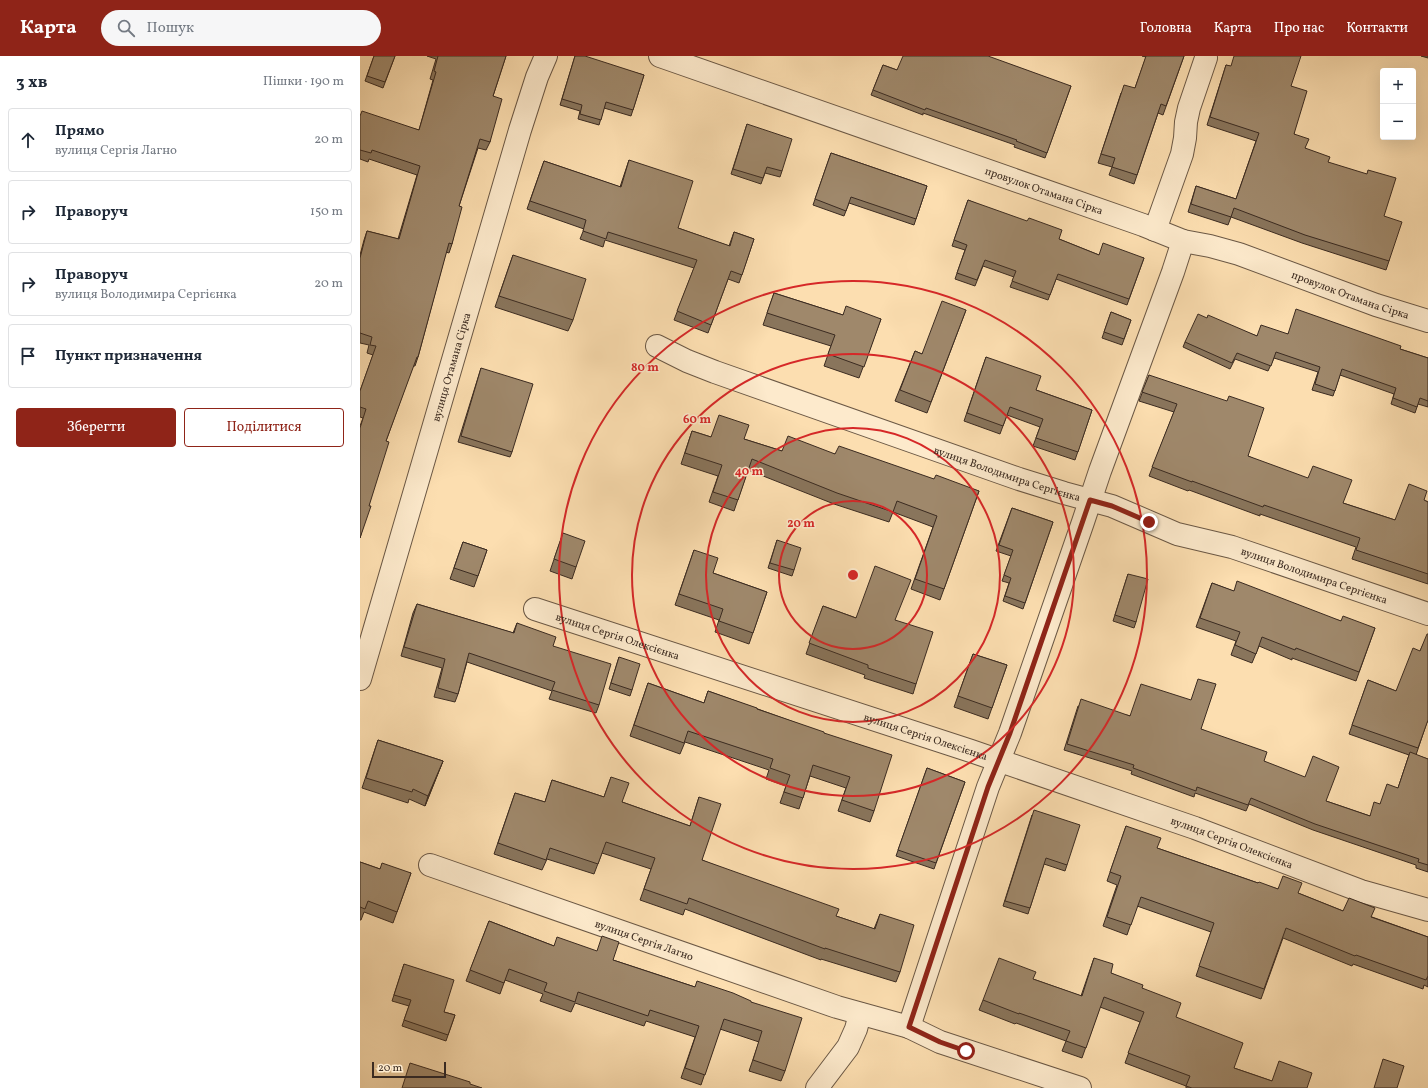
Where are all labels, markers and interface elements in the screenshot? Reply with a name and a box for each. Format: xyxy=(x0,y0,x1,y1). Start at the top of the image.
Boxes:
search box xyxy=(101,10,381,46)
text: Карта xyxy=(20,15,77,41)
icon: search xyxy=(115,17,137,39)
text: Пошук xyxy=(147,18,194,39)
text: Головна xyxy=(1140,19,1192,38)
text: Карта xyxy=(1214,19,1252,38)
text: Про нас xyxy=(1274,19,1324,38)
text: Контакти xyxy=(1346,19,1408,38)
map controls xyxy=(1380,68,1416,140)
button: + xyxy=(1380,68,1416,104)
text: 3 хв xyxy=(16,71,47,94)
text: Пішки · 190 m xyxy=(263,73,344,91)
button: − xyxy=(1380,104,1416,140)
text: Прямо xyxy=(55,121,104,142)
icon: ahead xyxy=(17,129,39,151)
text: 20 m xyxy=(314,131,343,149)
text: вулиця Сергія Лагно xyxy=(55,142,177,160)
street label: провулок Отамана Сірка xyxy=(983,164,1105,220)
icon: right xyxy=(17,201,39,223)
text: Праворуч xyxy=(55,202,128,223)
text: 150 m xyxy=(310,203,343,221)
text: Праворуч xyxy=(55,265,128,286)
street label: провулок Отамана Сірка xyxy=(1289,268,1411,324)
icon: right xyxy=(17,273,39,295)
text: 20 m xyxy=(314,275,343,293)
text: вулиця Володимира Сергієнка xyxy=(55,286,237,304)
street label: вулиця Отамана Сірка xyxy=(429,311,476,424)
icon: arrive xyxy=(17,345,39,367)
text: Пункт призначення xyxy=(55,346,202,367)
text: 80 m xyxy=(631,360,659,376)
button: Зберегти xyxy=(16,408,176,447)
button: Поділитися xyxy=(184,408,344,447)
text: 60 m xyxy=(683,412,711,428)
street label: вулиця Володимира Сергієнка xyxy=(931,443,1082,506)
text: 40 m xyxy=(735,464,764,480)
route end xyxy=(1140,513,1158,531)
text: 20 m xyxy=(787,516,815,532)
street label: вулиця Володимира Сергієнка xyxy=(1239,545,1390,609)
centre of rings xyxy=(846,568,860,582)
street label: вулиця Сергія Олексієнка xyxy=(553,610,682,665)
street label: вулиця Сергія Олексієнка xyxy=(862,711,990,765)
street label: вулиця Сергія Олексієнка xyxy=(1168,814,1295,874)
street label: вулиця Сергія Лагно xyxy=(593,917,695,965)
route start xyxy=(957,1042,975,1060)
scale bar xyxy=(372,1060,446,1079)
text: 20 m xyxy=(378,1061,402,1076)

